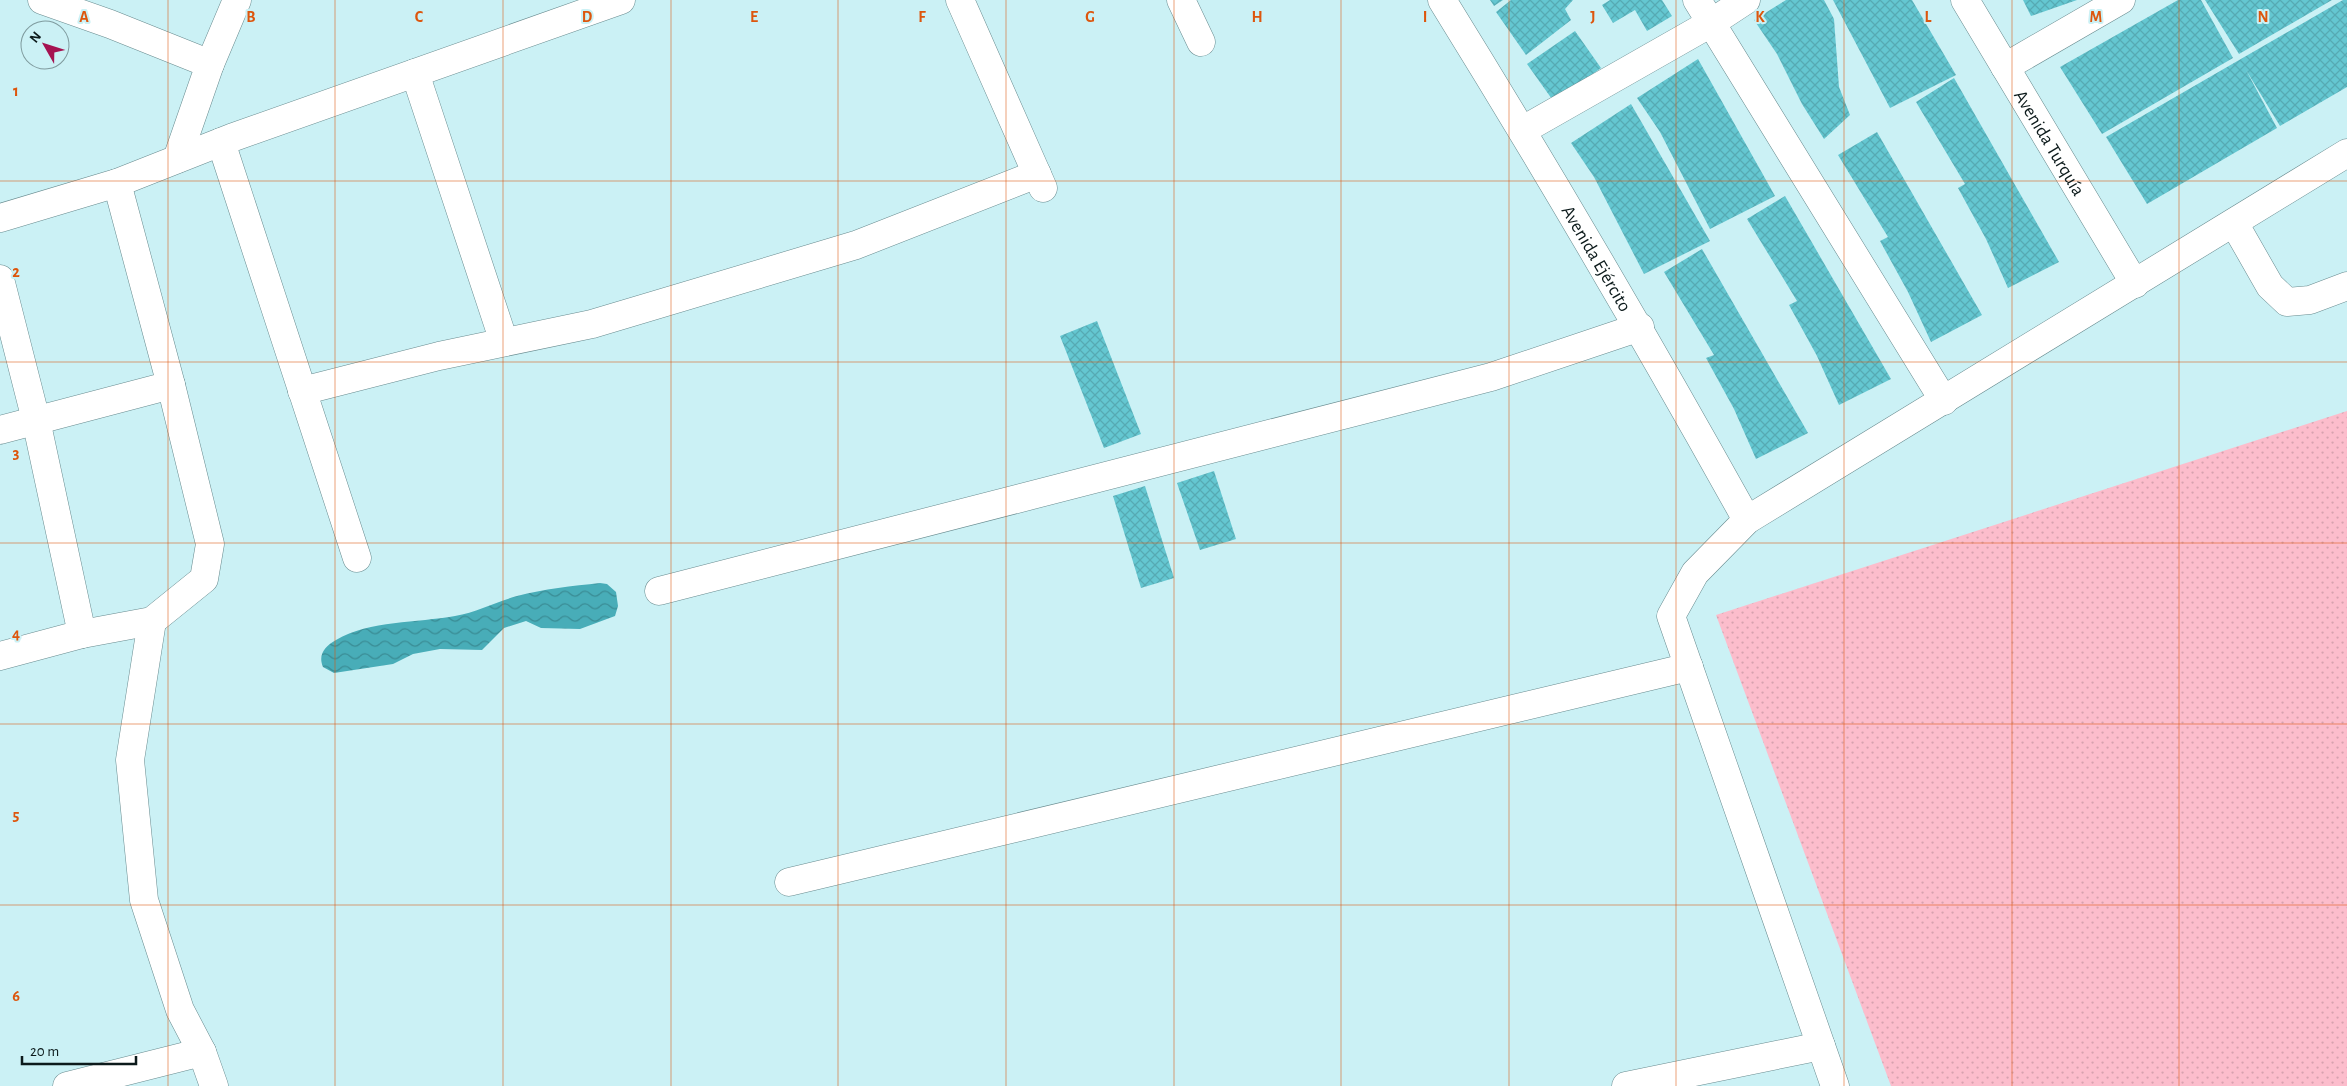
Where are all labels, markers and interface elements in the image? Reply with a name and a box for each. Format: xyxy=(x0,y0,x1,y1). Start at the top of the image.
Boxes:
text: A xyxy=(79,9,89,25)
text: B xyxy=(246,9,256,25)
text: C xyxy=(415,9,424,25)
text: D xyxy=(582,9,593,25)
text: E xyxy=(750,9,758,25)
text: F xyxy=(918,9,926,25)
text: G xyxy=(1085,9,1095,25)
text: H xyxy=(1251,9,1263,25)
text: I xyxy=(1423,9,1427,25)
text: J xyxy=(1590,9,1596,25)
text: K xyxy=(1755,9,1765,25)
text: L xyxy=(1925,9,1932,25)
text: M xyxy=(2090,9,2102,25)
text: N xyxy=(2257,9,2269,25)
north arrow xyxy=(20,20,70,70)
text: N xyxy=(27,29,44,46)
text: 1 xyxy=(13,83,19,99)
street label: Avenida Turquía xyxy=(2010,87,2088,200)
street label: Avenida Ejército xyxy=(1558,202,1634,315)
text: 2 xyxy=(12,264,20,280)
text: 3 xyxy=(13,445,20,461)
text: 4 xyxy=(12,626,20,642)
text: 5 xyxy=(13,807,20,823)
text: 6 xyxy=(12,988,20,1004)
scale bar xyxy=(22,1034,136,1066)
text: 20 m xyxy=(30,1044,59,1059)

